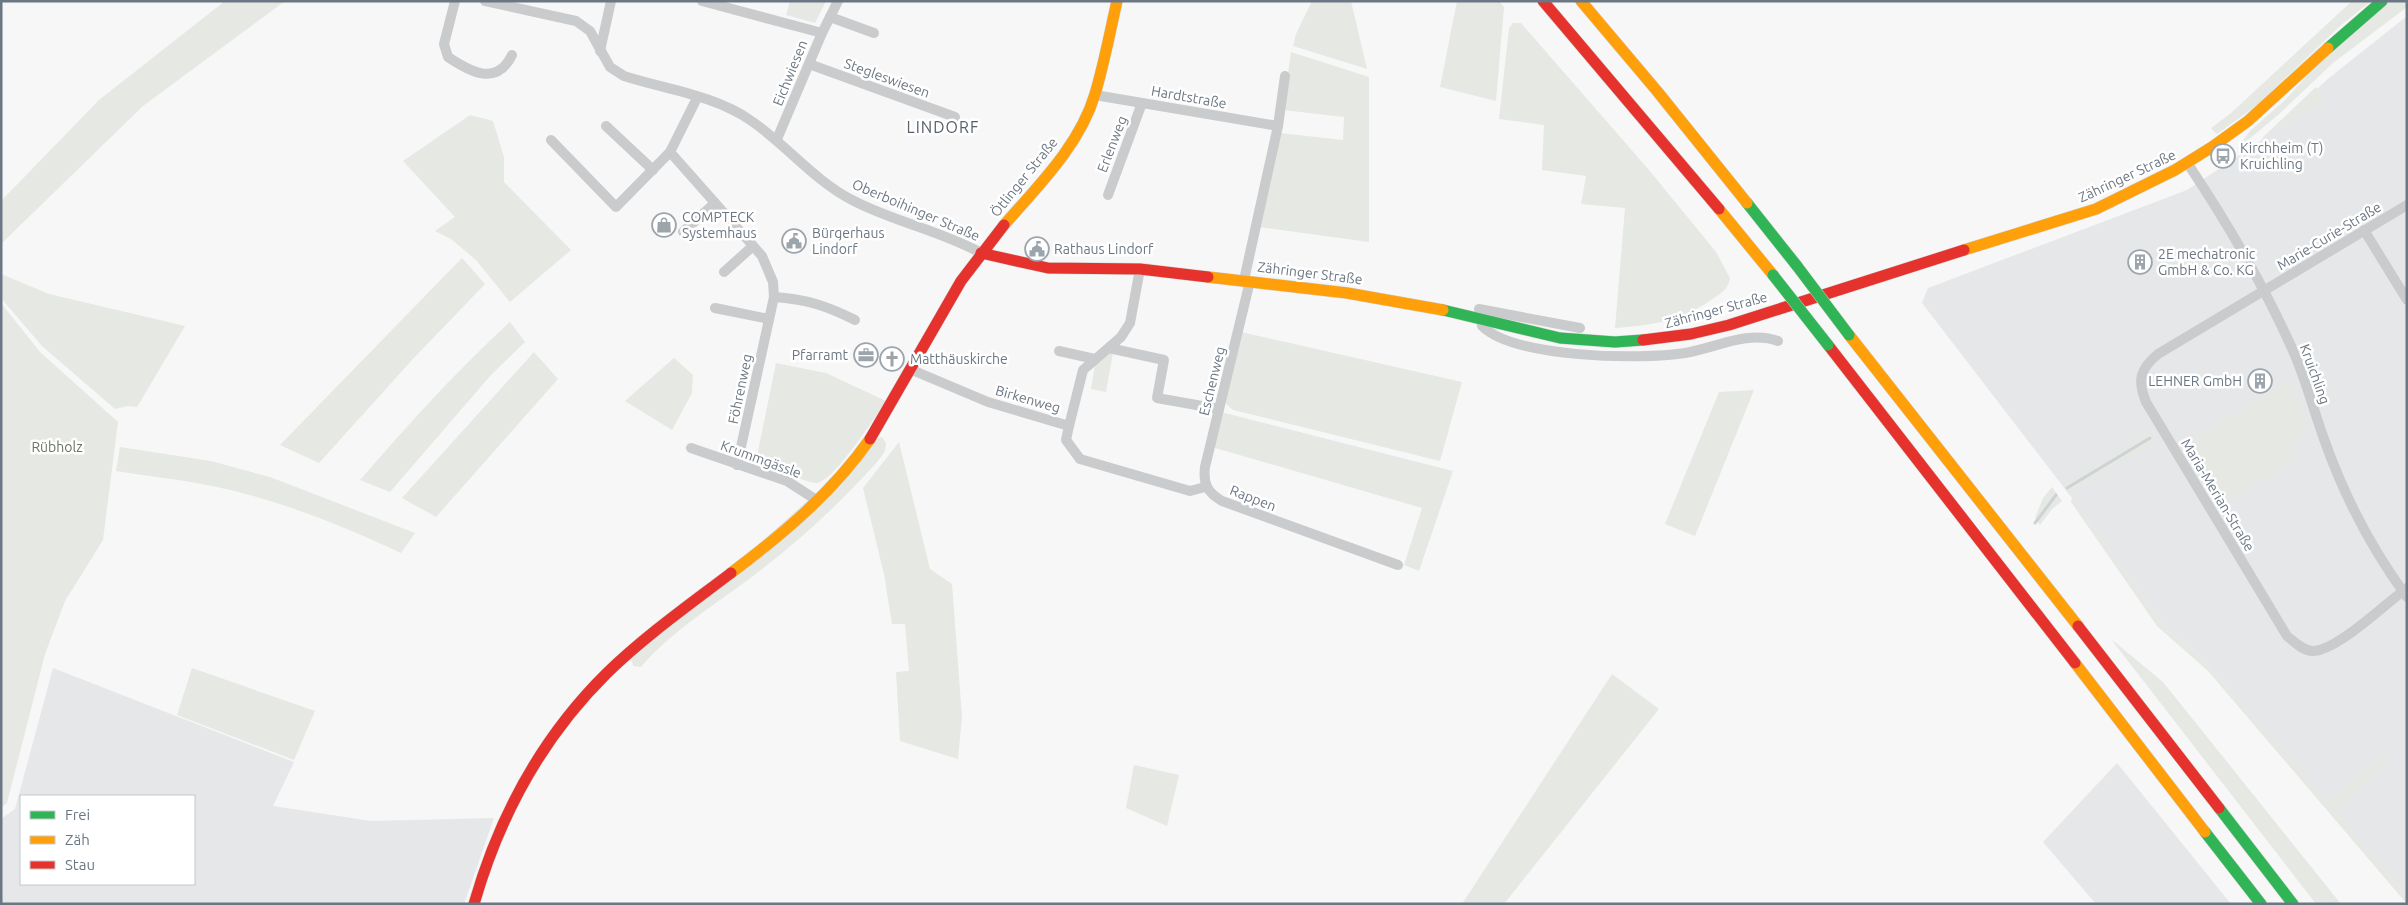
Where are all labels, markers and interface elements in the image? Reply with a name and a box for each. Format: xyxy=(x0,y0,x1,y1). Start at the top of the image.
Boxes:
street label: Eichwiesen xyxy=(770,38,810,108)
street label: Stegleswiesen xyxy=(842,55,932,101)
street label: Hardtstraße xyxy=(1150,83,1228,111)
street label: Erlenweg xyxy=(1094,114,1130,174)
district label: LINDORF xyxy=(907,118,979,136)
street label: Ötlinger Straße xyxy=(986,134,1061,220)
place label: Kirchheim (T) Kruichling xyxy=(2240,140,2323,172)
bus stop icon: Kirchheim (T) Kruichling xyxy=(2210,143,2236,169)
street label: Zähringer Straße xyxy=(2076,146,2178,206)
street label: Oberboihinger Straße xyxy=(850,176,982,244)
street label: Marie-Curie-Straße xyxy=(2274,199,2384,273)
place label: COMPTECK Systemhaus xyxy=(682,209,757,241)
shop icon: COMPTECK Systemhaus xyxy=(651,212,677,238)
place label: Bürgerhaus Lindorf xyxy=(812,225,885,257)
public building icon: Bürgerhaus Lindorf xyxy=(781,228,807,254)
public building icon: Rathaus Lindorf xyxy=(1024,236,1050,262)
place label: Rathaus Lindorf xyxy=(1054,241,1154,257)
place label: 2E mechatronic GmbH & Co. KG xyxy=(2158,246,2256,278)
building icon: 2E mechatronic GmbH & Co. KG xyxy=(2127,249,2153,275)
street label: Zähringer Straße xyxy=(1257,259,1363,287)
street label: Zähringer Straße xyxy=(1663,289,1769,331)
office icon: Pfarramt xyxy=(853,342,879,368)
street label: Kruichling xyxy=(2297,342,2333,406)
street label: Eschenweg xyxy=(1196,345,1228,417)
church icon: Matthäuskirche xyxy=(879,346,905,372)
place label: Pfarramt xyxy=(792,347,848,363)
place label: Matthäuskirche xyxy=(910,351,1008,367)
street label: Föhrenweg xyxy=(725,353,755,425)
building icon: LEHNER GmbH xyxy=(2247,368,2273,394)
place label: LEHNER GmbH xyxy=(2148,373,2242,389)
street label: Birkenweg xyxy=(994,382,1062,416)
street label: Maria-Merian-Straße xyxy=(2178,436,2258,554)
street label: Krummgässle xyxy=(718,437,804,481)
park label: Rübholz xyxy=(31,439,83,455)
street label: Rappen xyxy=(1228,482,1278,514)
legend xyxy=(20,795,195,885)
text: Frei xyxy=(65,806,90,823)
text: Zäh xyxy=(65,831,90,848)
text: Stau xyxy=(65,856,95,873)

